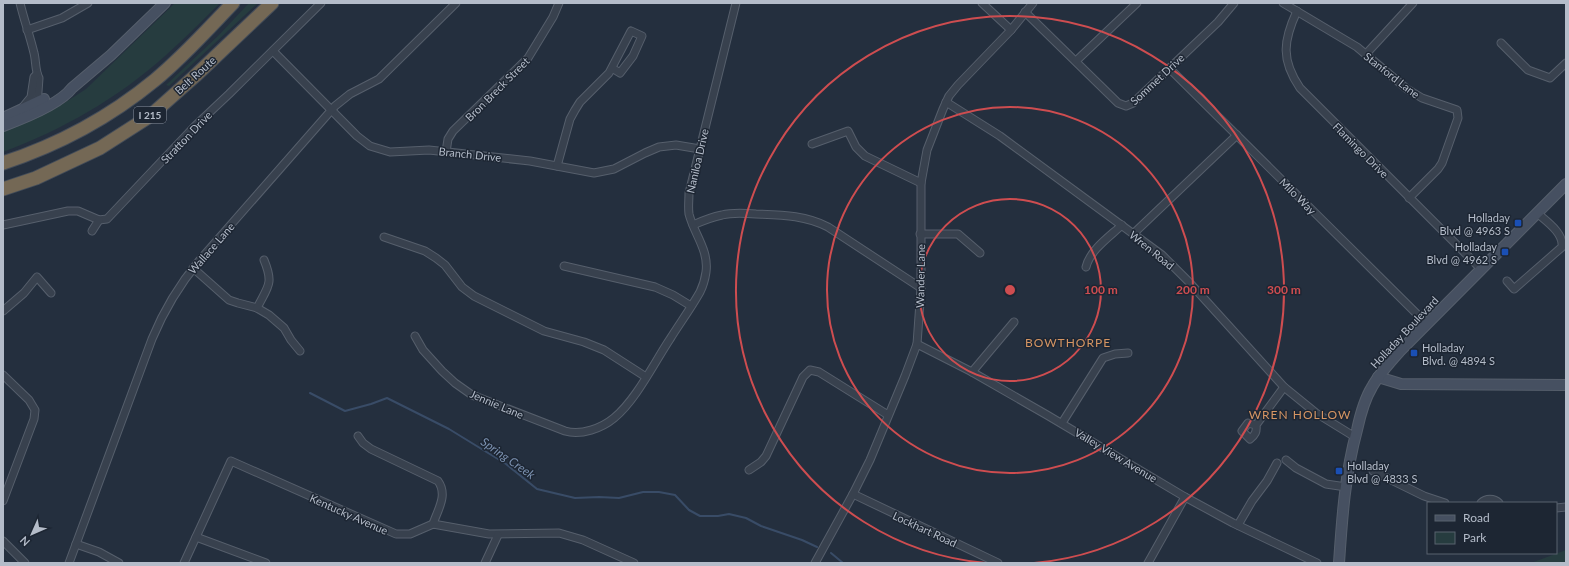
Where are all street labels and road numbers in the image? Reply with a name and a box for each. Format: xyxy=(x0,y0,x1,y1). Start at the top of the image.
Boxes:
street label: Stanford Lane xyxy=(1362,49,1423,101)
street label: Sommet Drive xyxy=(1127,51,1187,107)
street label: Belt Route xyxy=(172,53,218,97)
street label: Bron Breck Street xyxy=(462,54,532,124)
road number: I 215 xyxy=(134,107,166,123)
street label: Stratton Drive xyxy=(158,108,214,166)
street label: Flamingo Drive xyxy=(1331,120,1392,181)
street label: Naniloa Drive xyxy=(683,127,711,195)
street label: Branch Drive xyxy=(438,144,502,164)
street label: Milo Way xyxy=(1277,175,1319,217)
street label: Wallace Lane xyxy=(185,220,237,276)
street label: Wren Road xyxy=(1127,228,1177,272)
street label: Wander Lane xyxy=(913,244,927,308)
street label: Holladay Boulevard xyxy=(1367,293,1441,371)
street label: Jennie Lane xyxy=(468,387,526,421)
street label: Valley View Avenue xyxy=(1072,425,1160,485)
street label: Kentucky Avenue xyxy=(308,491,390,537)
street label: Lockhart Road xyxy=(891,509,959,549)

